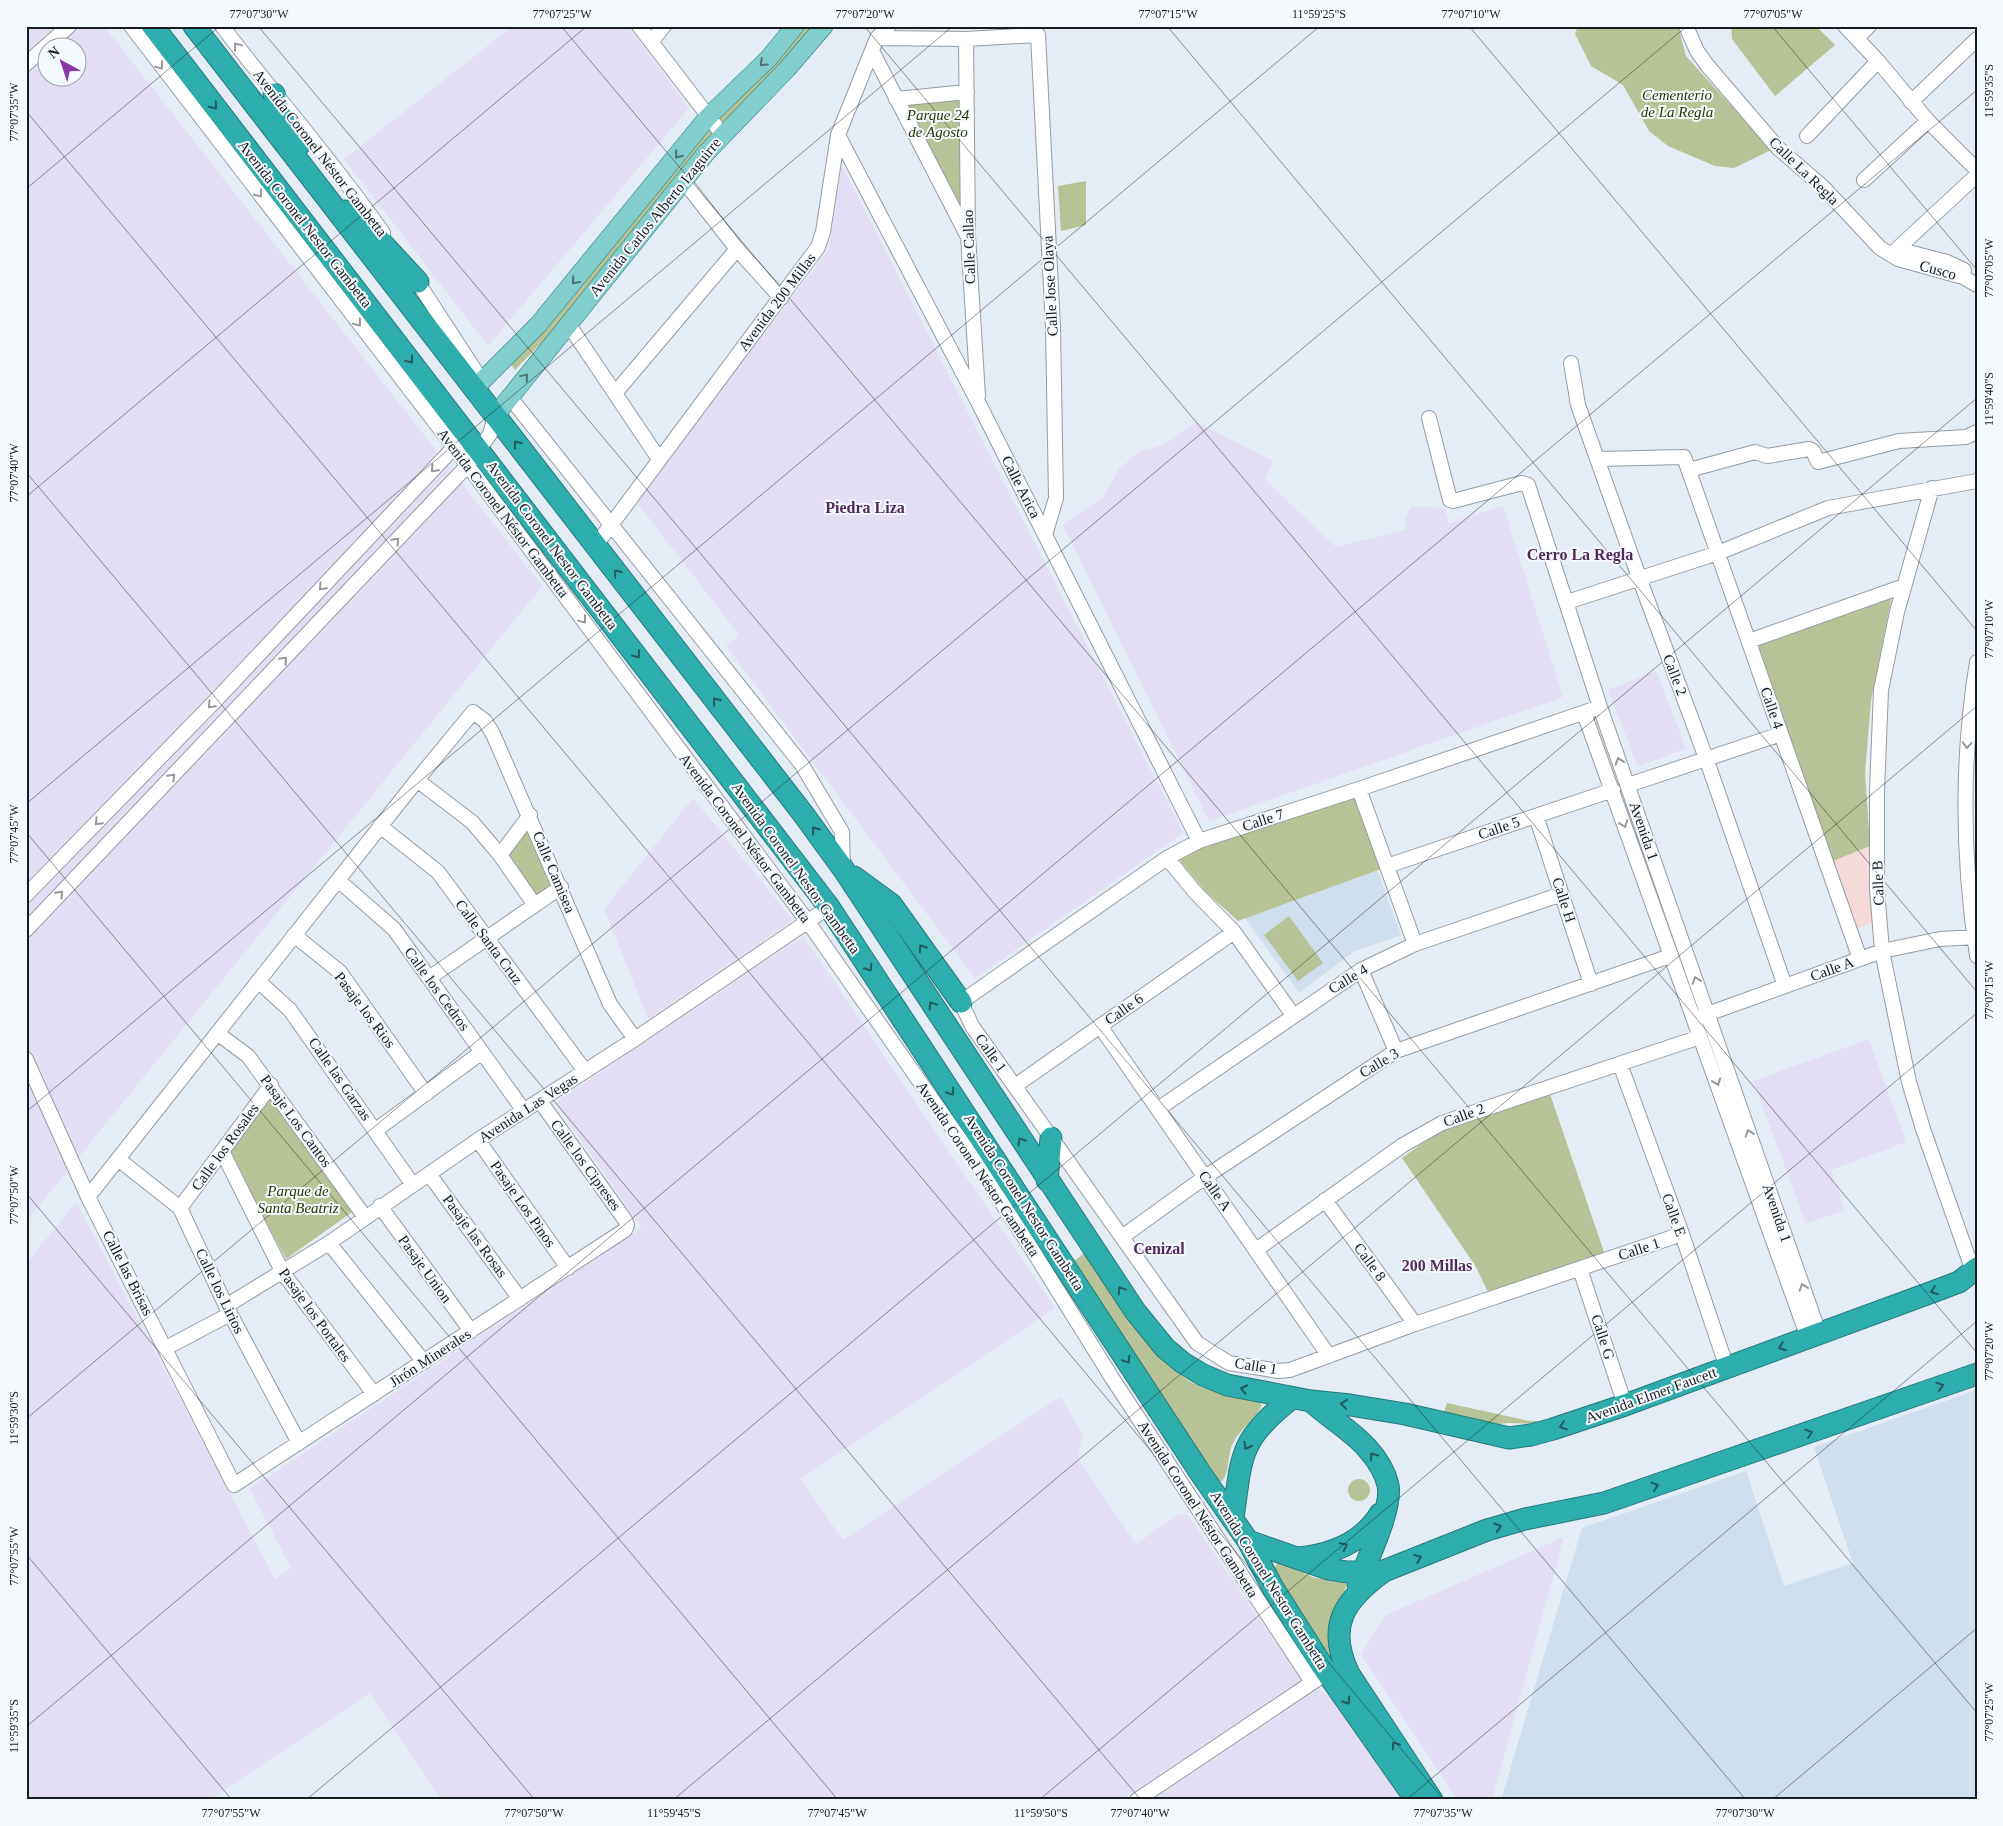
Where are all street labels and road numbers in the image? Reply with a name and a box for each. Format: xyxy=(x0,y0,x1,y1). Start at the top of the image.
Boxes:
street label: Avenida Coronel Néstor Gambetta xyxy=(250,66,390,240)
street label: Avenida Carlos Alberto Izaguirre xyxy=(586,134,724,299)
street label: Calle La Regla xyxy=(1766,134,1842,208)
street label: Avenida Coronel Nestor Gambetta xyxy=(235,137,375,311)
street label: Calle Callao xyxy=(960,209,978,285)
street label: Calle Jose Olaya xyxy=(1039,235,1061,337)
street label: Avenida 200 Millas xyxy=(735,250,819,354)
street label: Cusco xyxy=(1918,257,1958,283)
street label: Avenida Coronel Néstor Gambetta xyxy=(434,425,572,601)
street label: Calle Arica xyxy=(998,453,1044,521)
street label: Avenida Coronel Nestor Gambetta xyxy=(483,457,621,633)
street label: Calle 2 xyxy=(1660,652,1690,698)
street label: Calle 4 xyxy=(1757,685,1787,731)
street label: Avenida Coronel Néstor Gambetta xyxy=(676,750,814,926)
street label: Avenida Coronel Nestor Gambetta xyxy=(729,779,864,957)
street label: Avenida 1 xyxy=(1627,800,1661,862)
street label: Calle 7 xyxy=(1240,806,1286,834)
street label: Calle 5 xyxy=(1476,813,1522,843)
street label: Calle Camisea xyxy=(530,829,579,916)
street label: Calle B xyxy=(1869,860,1887,906)
street label: Calle H xyxy=(1549,876,1579,925)
street label: Calle Santa Cruz xyxy=(452,897,526,988)
street label: Calle los Cedros xyxy=(401,944,473,1034)
street label: Calle A xyxy=(1808,954,1856,984)
street label: Calle 4 xyxy=(1325,961,1371,997)
street label: Pasaje los Rios xyxy=(331,969,399,1051)
street label: Calle 6 xyxy=(1102,990,1147,1028)
street label: Calle 1 xyxy=(972,1031,1010,1075)
street label: Calle las Garzas xyxy=(305,1034,375,1124)
street label: Calle 3 xyxy=(1356,1045,1402,1081)
street label: Avenida Las Vegas xyxy=(476,1070,580,1146)
street label: Pasaje Los Cantos xyxy=(257,1072,335,1170)
street label: Avenida Coronel Néstor Gambetta xyxy=(913,1078,1043,1260)
street label: Calle los Rosales xyxy=(188,1100,262,1193)
street label: Calle 2 xyxy=(1441,1100,1487,1130)
street label: Avenida Coronel Nestor Gambetta xyxy=(961,1111,1087,1294)
street label: Calle los Cipreses xyxy=(548,1116,624,1214)
street label: Pasaje Los Pinos xyxy=(487,1158,559,1250)
street label: Calle A xyxy=(1195,1168,1235,1214)
street label: Avenida 1 xyxy=(1760,1182,1794,1244)
street label: Calle E xyxy=(1659,1191,1689,1239)
street label: Pasaje las Rosas xyxy=(440,1192,510,1281)
street label: Calle las Brisas xyxy=(100,1228,156,1318)
street label: Pasaje Union xyxy=(395,1232,455,1306)
street label: Calle 1 xyxy=(1616,1235,1662,1263)
street label: Calle 8 xyxy=(1351,1240,1389,1284)
street label: Calle los Lirios xyxy=(193,1246,248,1336)
street label: Pasaje los Portales xyxy=(276,1265,354,1365)
street label: Calle G xyxy=(1588,1313,1618,1362)
street label: Jirón Minerales xyxy=(386,1326,474,1390)
street label: Calle 1 xyxy=(1234,1355,1278,1377)
street label: Avenida Elmer Faucett xyxy=(1583,1364,1719,1426)
street label: Avenida Coronel Néstor Gambetta xyxy=(1135,1418,1261,1601)
street label: Avenida Coronel Nestor Gambetta xyxy=(1207,1488,1331,1673)

